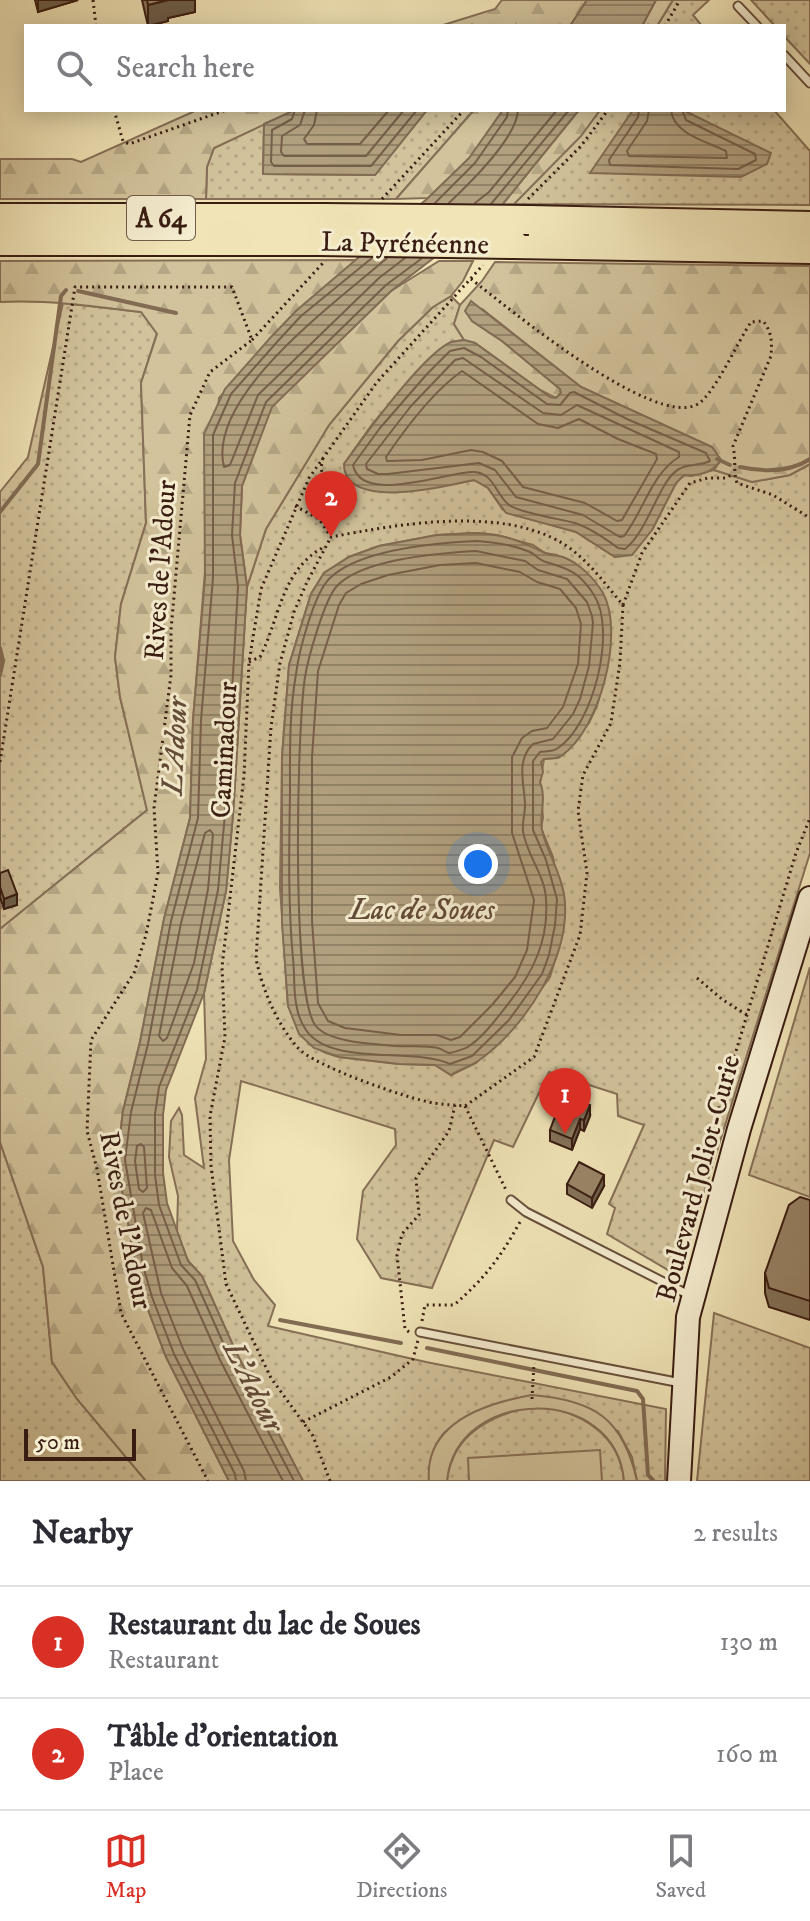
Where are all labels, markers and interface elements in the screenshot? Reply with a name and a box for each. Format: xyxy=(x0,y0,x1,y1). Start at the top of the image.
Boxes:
search box xyxy=(24,24,786,112)
icon: search xyxy=(52,46,96,90)
text: Search here xyxy=(116,50,255,87)
road number: A 64 xyxy=(127,196,195,240)
street label: La Pyrénéenne xyxy=(321,225,489,262)
pin: 2 xyxy=(305,471,357,537)
street label: Rives de l'Adour xyxy=(137,478,184,661)
street label: Caminadour xyxy=(203,680,246,819)
water label: L'Adour xyxy=(154,694,197,798)
your location xyxy=(458,844,498,884)
water label: Lac de Soues xyxy=(347,892,495,929)
street label: Boulevard Joliot-Curie xyxy=(649,1051,748,1306)
pin: 1 xyxy=(539,1068,591,1134)
street label: Rives de l'Adour xyxy=(91,1128,160,1313)
water label: L'Adour xyxy=(213,1333,292,1441)
scale bar xyxy=(24,1425,136,1461)
text: 50 m xyxy=(36,1429,80,1456)
text: Nearby xyxy=(32,1512,133,1554)
text: 2 results xyxy=(693,1517,778,1550)
text: Restaurant du lac de Soues xyxy=(108,1607,421,1644)
text: 1 xyxy=(53,1626,63,1659)
text: 130 m xyxy=(720,1626,778,1659)
text: Restaurant xyxy=(108,1644,219,1677)
text: Tâble d'orientation xyxy=(108,1719,338,1756)
text: 2 xyxy=(52,1738,64,1771)
text: 160 m xyxy=(716,1738,778,1771)
text: Place xyxy=(108,1756,164,1789)
tab: Map xyxy=(104,1829,148,1904)
tab: Directions xyxy=(356,1829,447,1904)
tab: Saved xyxy=(655,1829,706,1904)

